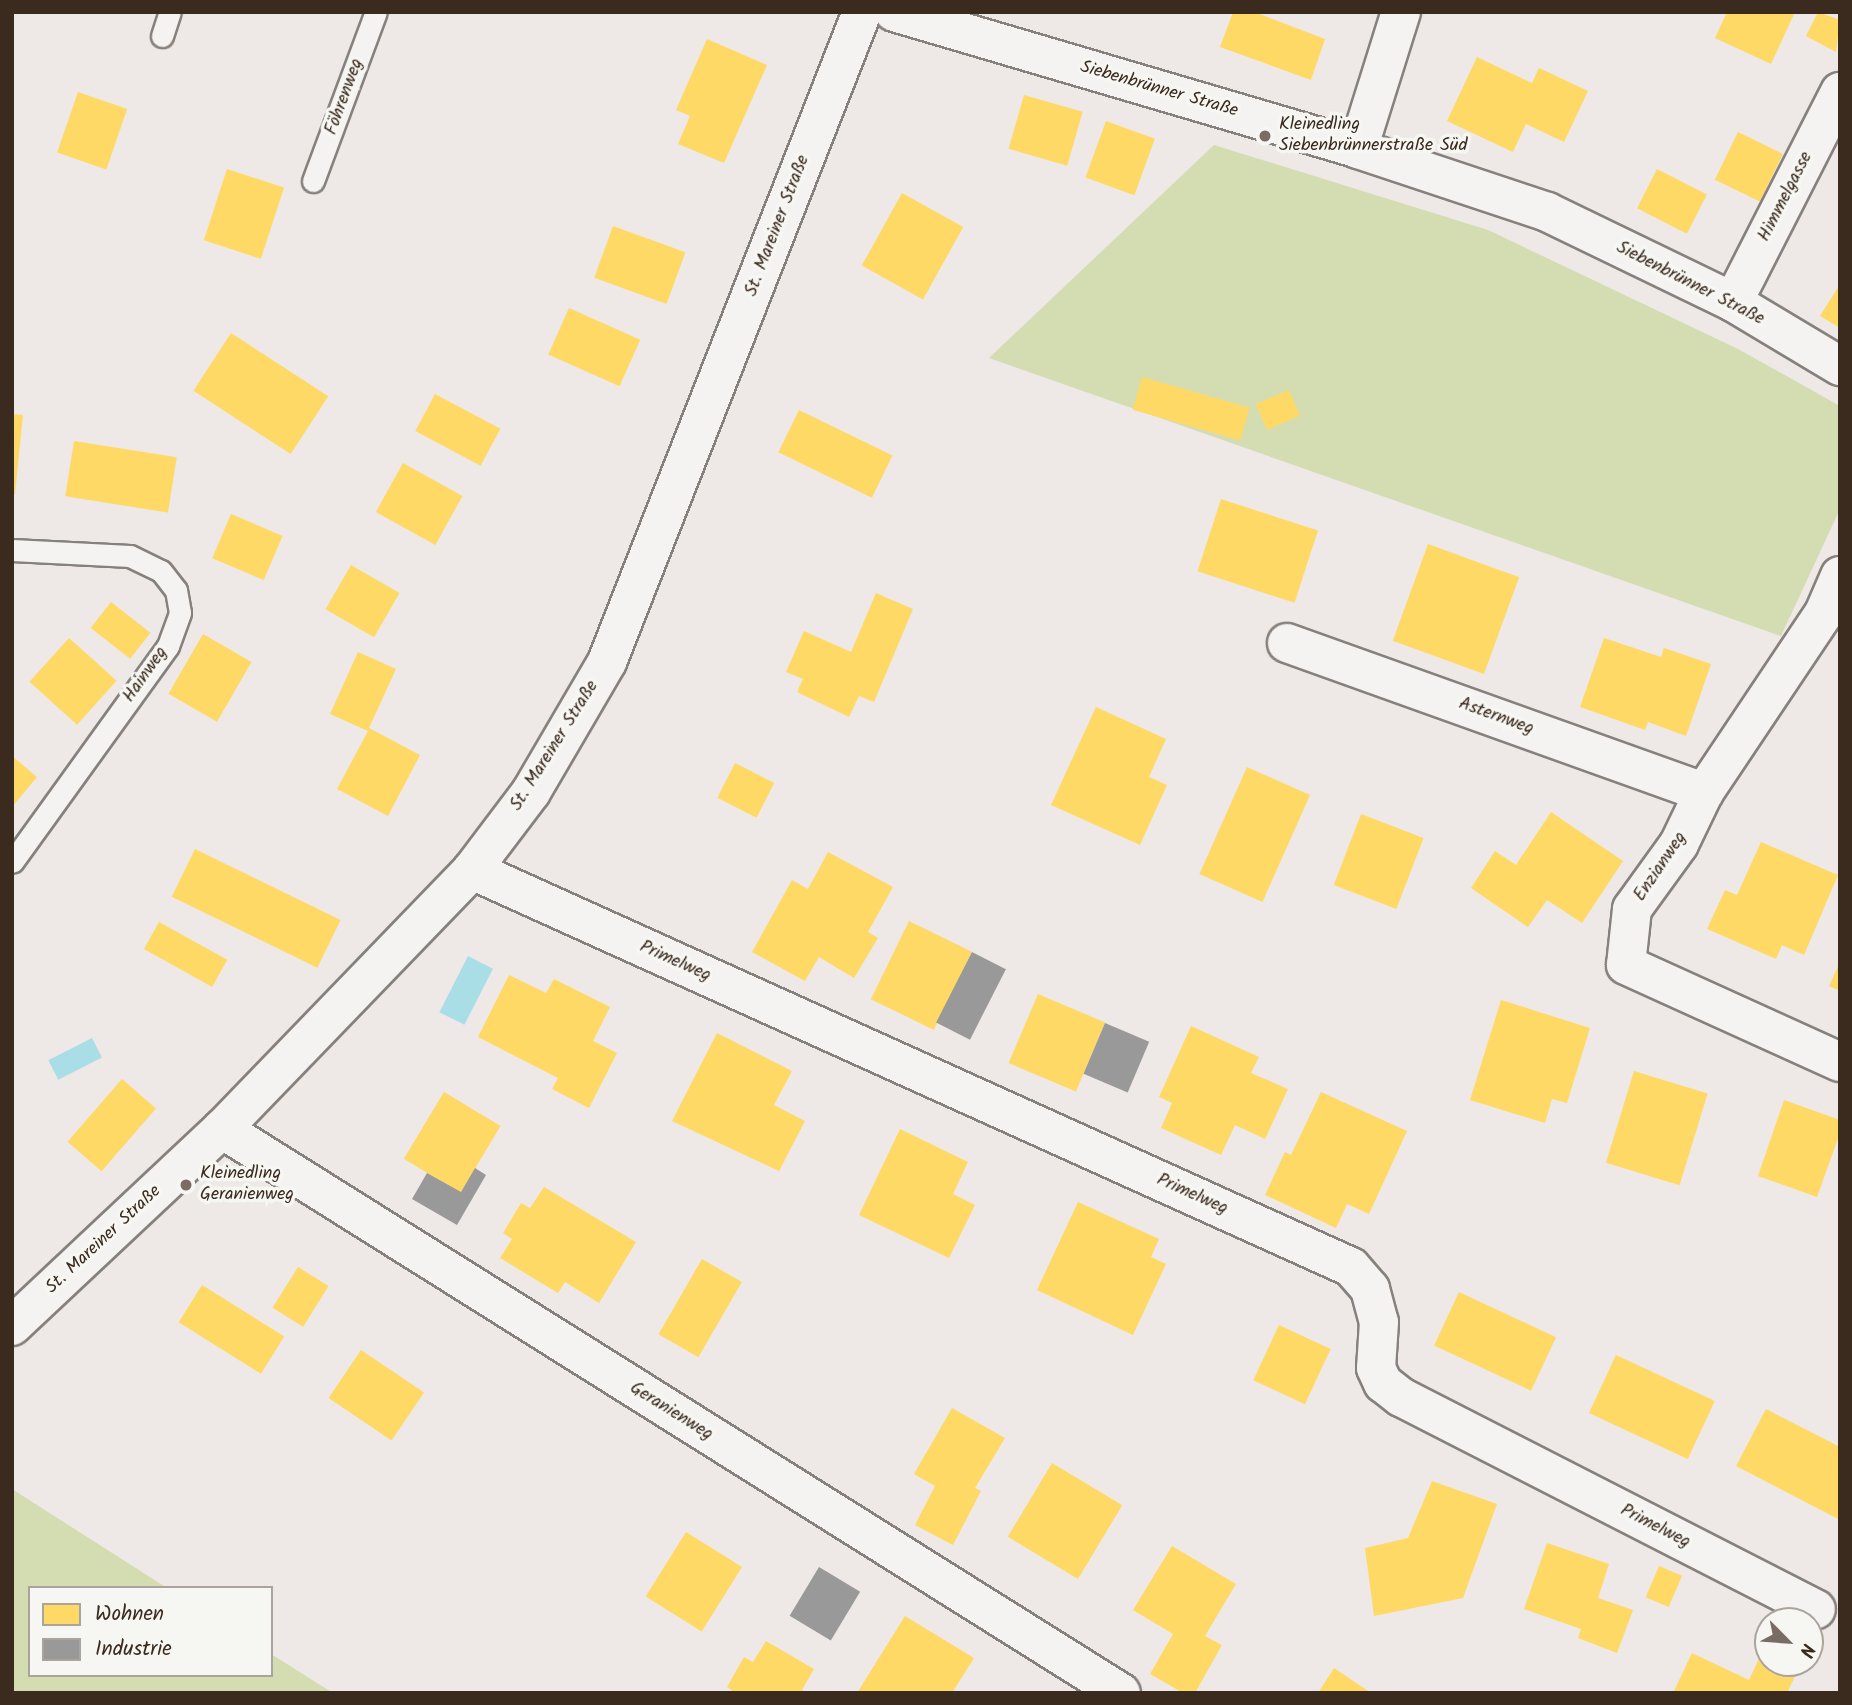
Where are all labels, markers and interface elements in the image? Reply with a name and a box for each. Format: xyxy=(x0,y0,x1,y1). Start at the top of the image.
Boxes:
street label: Föhrenweg xyxy=(321,56,369,138)
street label: Siebenbrünner Straße xyxy=(1078,57,1240,123)
place label: Kleinedling Siebenbrünnerstraße Süd xyxy=(1279,115,1467,158)
marker: Kleinedling Siebenbrünnerstraße Süd xyxy=(1257,128,1273,144)
street label: Himmelgasse xyxy=(1754,148,1818,246)
street label: St. Mareiner Straße xyxy=(741,152,815,300)
street label: Siebenbrünner Straße xyxy=(1612,237,1768,331)
street label: Hainweg xyxy=(119,643,173,707)
street label: St. Mareiner Straße xyxy=(506,677,604,815)
street label: Asternweg xyxy=(1456,694,1536,740)
street label: Enzianweg xyxy=(1630,828,1692,906)
street label: Primelweg xyxy=(636,937,714,987)
place label: Kleinedling Geranienweg xyxy=(200,1164,294,1206)
street label: Primelweg xyxy=(1153,1170,1231,1220)
marker: Kleinedling Geranienweg xyxy=(178,1177,194,1193)
street label: St. Mareiner Straße xyxy=(42,1181,166,1299)
street label: Geranienweg xyxy=(625,1378,717,1446)
street label: Primelweg xyxy=(1616,1500,1694,1554)
legend xyxy=(28,1586,273,1677)
text: Wohnen xyxy=(95,1598,164,1631)
north arrow xyxy=(1754,1607,1824,1677)
text: Industrie xyxy=(95,1633,172,1666)
text: N xyxy=(1790,1638,1822,1662)

